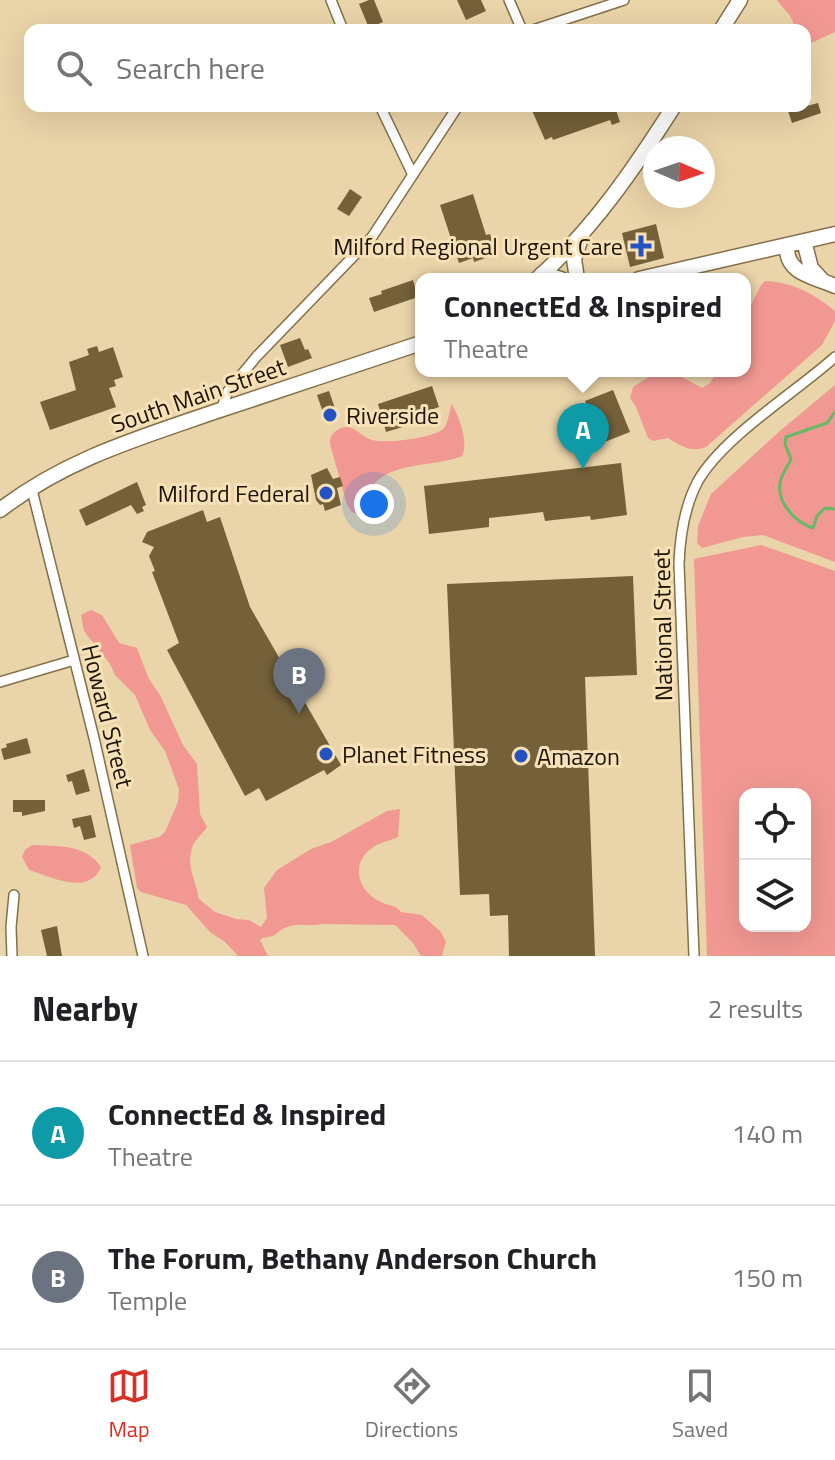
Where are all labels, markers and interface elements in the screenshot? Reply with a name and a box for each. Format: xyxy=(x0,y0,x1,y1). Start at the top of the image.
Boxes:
search box xyxy=(24,24,811,112)
text: Search here xyxy=(116,45,265,91)
icon: search xyxy=(52,46,96,90)
north arrow xyxy=(643,136,715,208)
place label: Milford Regional Urgent Care xyxy=(333,228,623,264)
marker: Milford Regional Urgent Care xyxy=(630,235,652,257)
popup xyxy=(415,273,751,377)
text: ConnectEd & Inspired xyxy=(444,283,722,329)
text: Theatre xyxy=(444,329,529,368)
street label: South Main Street xyxy=(106,348,291,442)
place label: Riverside xyxy=(346,397,439,433)
pin: A xyxy=(557,403,609,469)
marker: Riverside xyxy=(321,406,339,424)
place label: Milford Federal xyxy=(158,475,310,511)
marker: Milford Federal xyxy=(317,484,335,502)
your location xyxy=(354,484,394,524)
street label: National Street xyxy=(643,548,681,701)
street label: Howard Street xyxy=(73,640,143,792)
pin: B xyxy=(273,648,325,714)
place label: Planet Fitness xyxy=(342,736,486,772)
place label: Amazon xyxy=(537,738,620,774)
marker: Planet Fitness xyxy=(317,745,335,763)
marker: Amazon xyxy=(512,747,530,765)
map controls xyxy=(739,788,811,932)
button: locate xyxy=(739,788,811,860)
button: layers xyxy=(739,860,811,932)
text: Nearby xyxy=(32,982,138,1034)
text: 2 results xyxy=(708,989,803,1028)
text: ConnectEd & Inspired xyxy=(108,1091,386,1137)
text: A xyxy=(50,1114,66,1153)
text: 140 m xyxy=(732,1114,803,1153)
text: Theatre xyxy=(108,1137,193,1176)
text: The Forum, Bethany Anderson Church xyxy=(108,1235,597,1281)
text: B xyxy=(50,1258,66,1297)
text: 150 m xyxy=(732,1258,803,1297)
text: Temple xyxy=(108,1281,187,1320)
tab: Map xyxy=(107,1364,151,1446)
tab: Directions xyxy=(365,1364,458,1446)
tab: Saved xyxy=(672,1364,728,1446)

